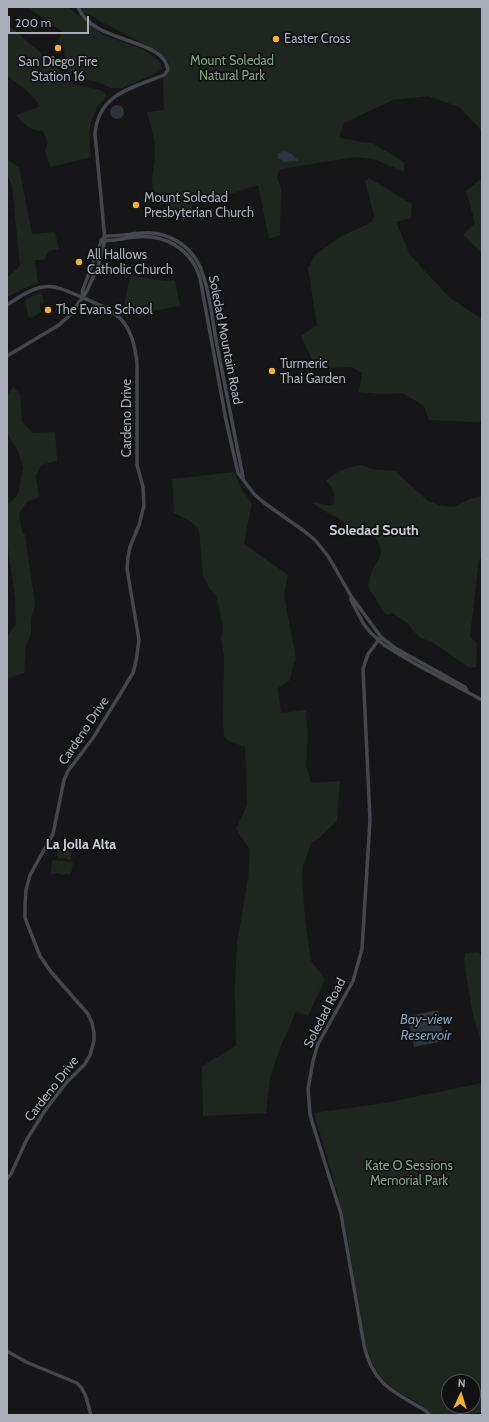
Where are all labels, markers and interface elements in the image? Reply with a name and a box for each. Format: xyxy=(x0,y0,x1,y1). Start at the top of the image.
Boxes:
scale bar xyxy=(10,8,91,34)
text: 200 m xyxy=(15,15,51,30)
place label: Easter Cross xyxy=(284,31,351,47)
marker: Easter Cross xyxy=(271,34,281,44)
marker: San Diego Fire Station 16 xyxy=(53,43,63,53)
park label: Mount Soledad Natural Park xyxy=(190,53,274,84)
place label: San Diego Fire Station 16 xyxy=(18,54,98,85)
place label: Mount Soledad Presbyterian Church xyxy=(144,190,254,221)
marker: Mount Soledad Presbyterian Church xyxy=(131,200,141,210)
place label: All Hallows Catholic Church xyxy=(87,247,173,278)
marker: All Hallows Catholic Church xyxy=(74,257,84,267)
street label: Soledad Mountain Road xyxy=(205,274,245,406)
place label: The Evans School xyxy=(56,302,153,318)
marker: The Evans School xyxy=(43,305,53,315)
place label: Turmeric Thai Garden xyxy=(280,356,346,387)
marker: Turmeric Thai Garden xyxy=(267,366,277,376)
street label: Cardeno Drive xyxy=(119,379,135,457)
district label: Soledad South xyxy=(329,523,419,539)
street label: Cardeno Drive xyxy=(56,694,112,768)
district label: La Jolla Alta xyxy=(46,837,116,853)
street label: Soledad Road xyxy=(301,976,349,1050)
water label: Bay-view Reservoir xyxy=(400,1012,452,1044)
street label: Cardeno Drive xyxy=(22,1053,82,1125)
park label: Kate O Sessions Memorial Park xyxy=(365,1158,453,1189)
north arrow xyxy=(441,1374,481,1414)
text: N xyxy=(457,1376,466,1390)

